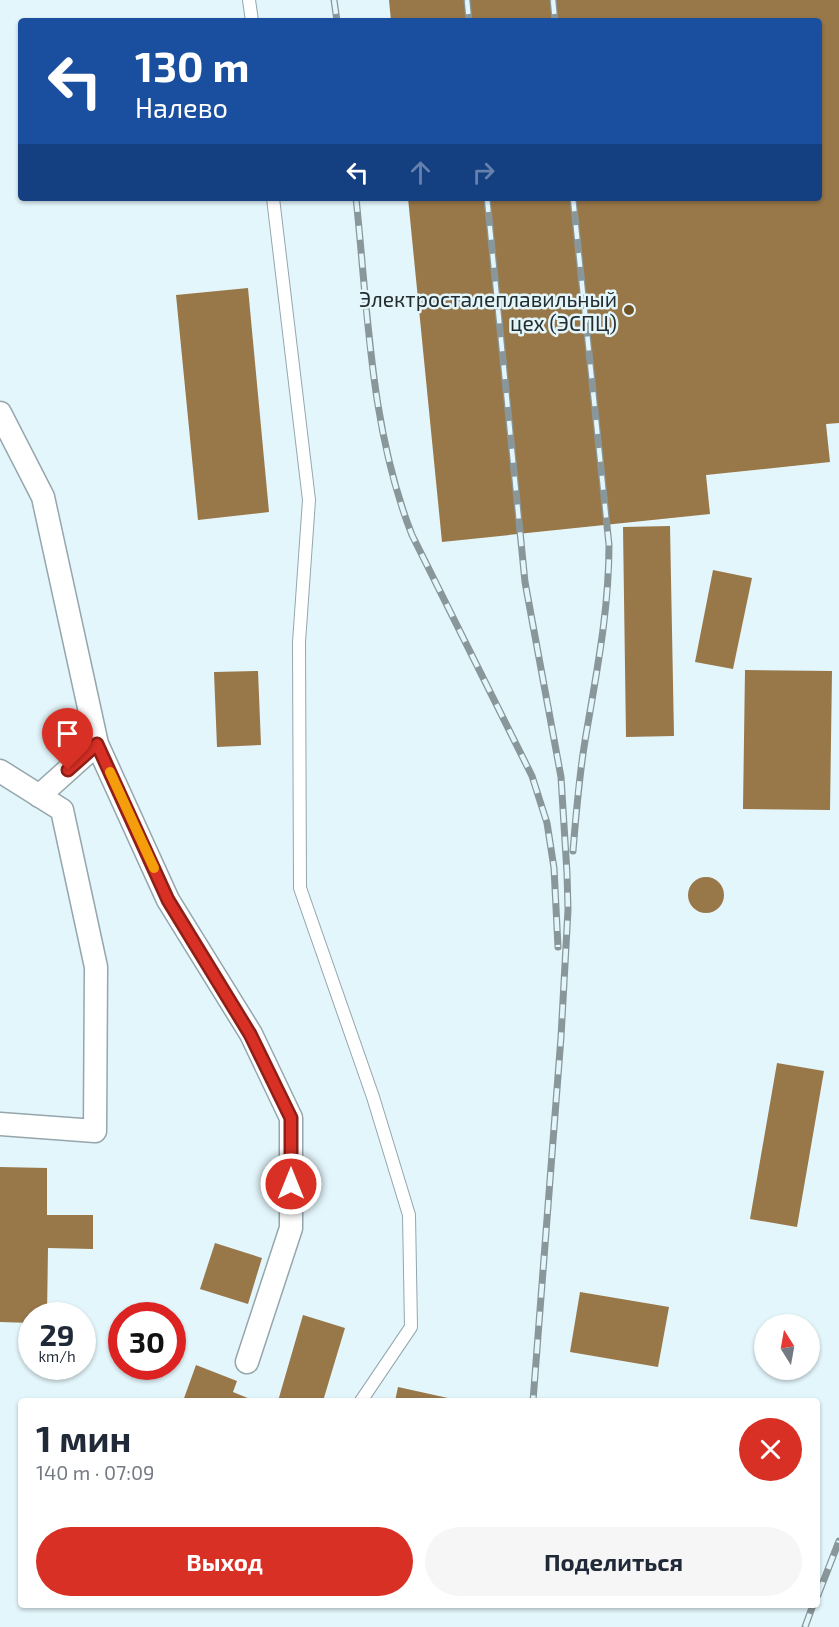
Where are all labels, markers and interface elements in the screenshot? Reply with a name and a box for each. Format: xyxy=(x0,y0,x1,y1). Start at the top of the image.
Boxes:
text: 130 m xyxy=(135,40,250,90)
icon: left xyxy=(36,42,114,120)
text: Налево xyxy=(135,91,228,123)
icon: left xyxy=(341,156,374,189)
icon: ahead xyxy=(404,156,437,189)
icon: right xyxy=(467,156,500,189)
place label: Электросталеплавильный цех (ЭСПЦ) xyxy=(359,286,617,335)
marker: Электросталеплавильный цех (ЭСПЦ) xyxy=(622,303,636,317)
pin xyxy=(42,708,93,770)
icon: arrive xyxy=(51,717,84,750)
position arrow xyxy=(259,1152,323,1216)
speed limit sign: 30 xyxy=(108,1302,186,1380)
north arrow xyxy=(754,1314,820,1380)
map controls xyxy=(754,1314,820,1380)
text: 29 xyxy=(39,1316,75,1352)
text: km/h xyxy=(38,1347,76,1365)
text: 1 мин xyxy=(36,1416,131,1459)
button: close xyxy=(739,1418,802,1481)
text: 140 m · 07:09 xyxy=(36,1460,154,1484)
button: Выход xyxy=(36,1527,413,1596)
button: Поделиться xyxy=(425,1527,802,1596)

